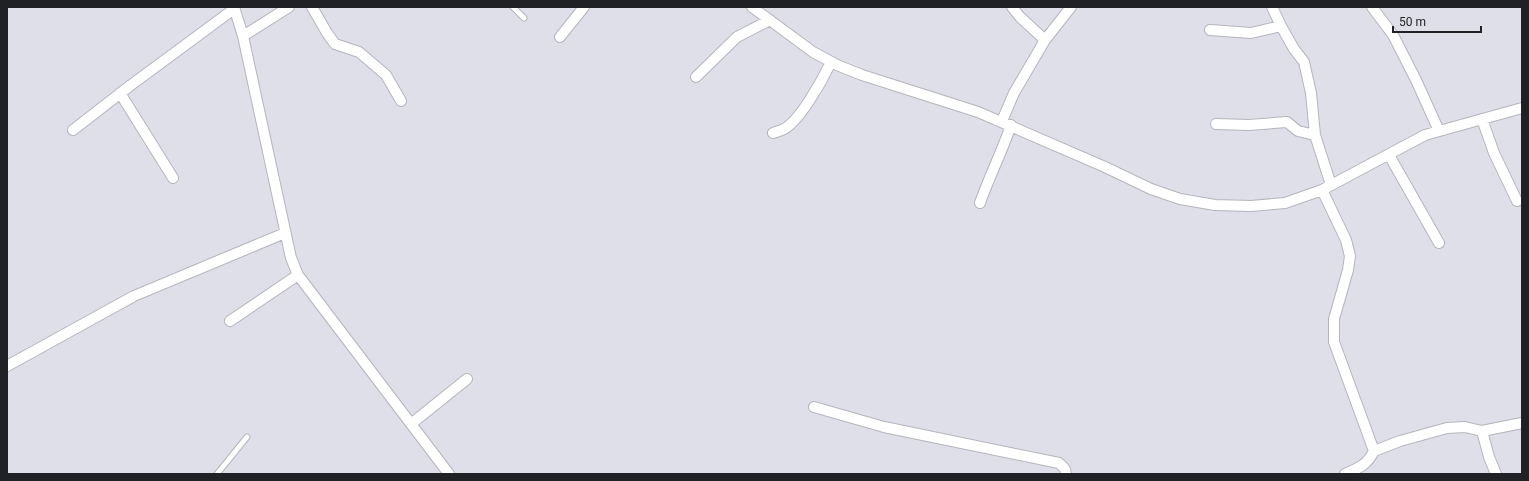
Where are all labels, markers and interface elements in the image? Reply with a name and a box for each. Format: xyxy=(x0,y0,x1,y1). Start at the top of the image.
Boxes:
scale bar xyxy=(1393,8,1481,34)
text: 50 m xyxy=(1399,15,1426,29)

